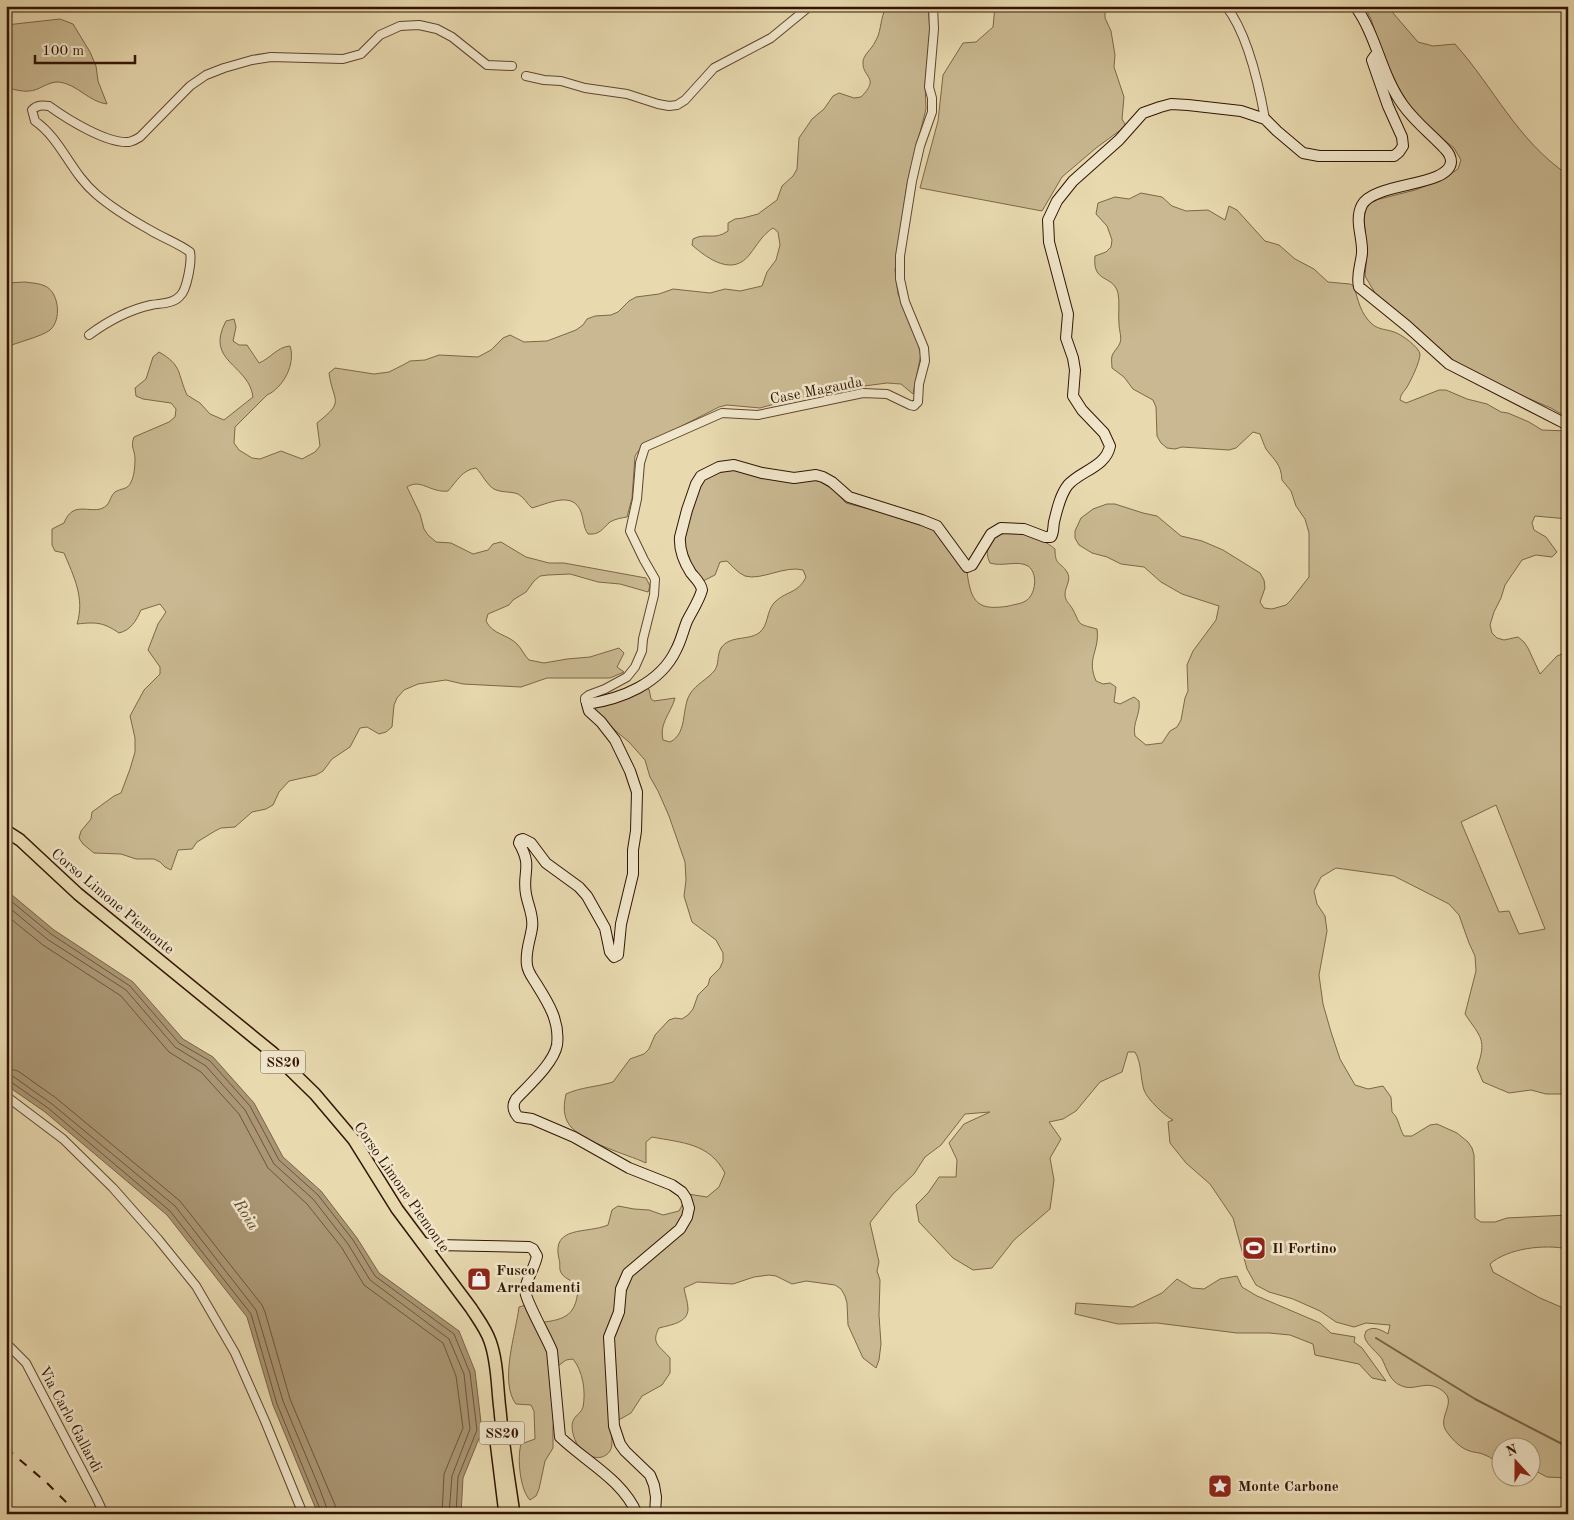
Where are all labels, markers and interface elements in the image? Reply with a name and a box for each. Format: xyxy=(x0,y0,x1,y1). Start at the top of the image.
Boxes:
scale bar xyxy=(35,32,135,64)
text: 100 m xyxy=(42,44,84,59)
street label: Case Magauda xyxy=(769,375,864,408)
street label: Corso Limone Piemonte xyxy=(48,847,176,958)
road number: SS20 xyxy=(260,1050,306,1074)
street label: Corso Limone Piemonte xyxy=(350,1120,451,1256)
water label: Roia xyxy=(229,1196,261,1234)
sports icon: Il Fortino xyxy=(1241,1235,1267,1261)
place label: Il Fortino xyxy=(1272,1242,1337,1257)
place label: Fusco Arredamenti xyxy=(496,1264,580,1296)
shop icon: Fusco Arredamenti xyxy=(466,1266,492,1292)
street label: Via Carlo Gallardi xyxy=(35,1364,104,1475)
road number: SS20 xyxy=(480,1422,524,1445)
north arrow xyxy=(1492,1438,1542,1488)
text: N xyxy=(1504,1442,1519,1459)
place icon: Monte Carbone xyxy=(1207,1473,1233,1499)
place label: Monte Carbone xyxy=(1238,1480,1339,1495)

